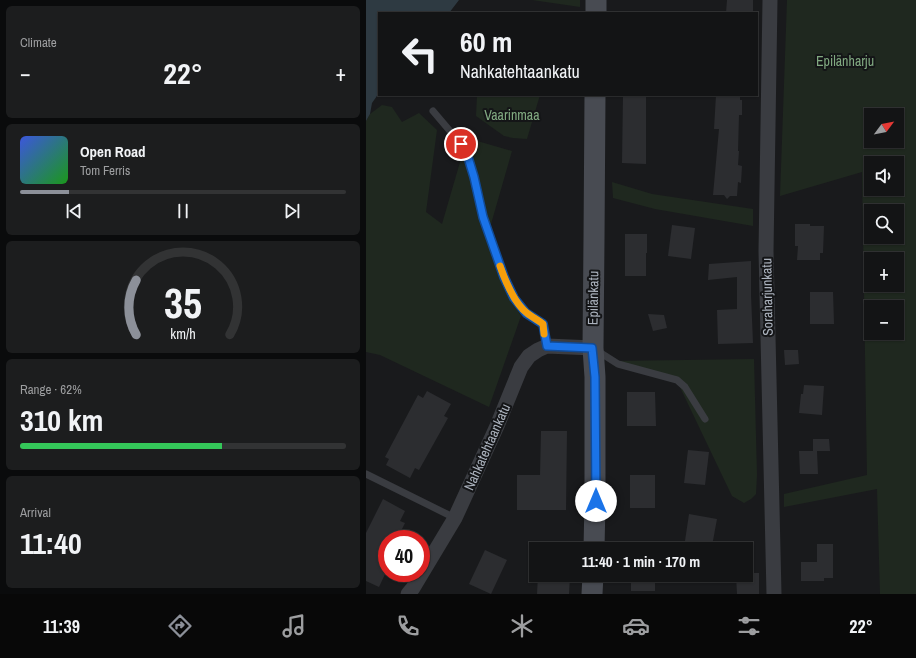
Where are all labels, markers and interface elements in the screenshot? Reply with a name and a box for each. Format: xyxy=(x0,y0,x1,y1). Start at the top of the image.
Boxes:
text: 60 m xyxy=(460,23,512,61)
icon: left xyxy=(394,28,446,80)
text: Climate xyxy=(20,34,57,51)
park label: Epilänharju xyxy=(816,52,874,70)
text: 22° xyxy=(163,53,203,93)
text: − xyxy=(20,58,31,88)
text: + xyxy=(335,58,346,88)
text: Nahkatehtaankatu xyxy=(460,59,580,84)
park label: Vaarinmaa xyxy=(484,106,540,124)
north arrow xyxy=(864,108,904,148)
map controls xyxy=(864,108,904,340)
pin xyxy=(444,127,478,161)
icon: arrive xyxy=(450,133,472,155)
text: Open Road xyxy=(80,141,146,162)
button: sound xyxy=(864,156,904,196)
text: Tom Ferris xyxy=(80,162,130,179)
icon: previous xyxy=(63,200,85,222)
icon: pause xyxy=(172,200,194,222)
icon: next xyxy=(281,200,303,222)
button: search xyxy=(864,204,904,244)
button: + xyxy=(864,252,904,292)
street label: Soraharjunkatu xyxy=(757,258,777,336)
street label: Epilänkatu xyxy=(584,271,602,325)
text: 35 xyxy=(164,275,202,331)
button: − xyxy=(864,300,904,340)
text: km/h xyxy=(170,324,196,343)
text: Range · 62% xyxy=(20,381,82,398)
text: 310 km xyxy=(20,400,103,440)
street label: Nahkatehtaankatu xyxy=(460,401,514,493)
position arrow xyxy=(575,480,617,522)
text: Arrival xyxy=(20,504,51,521)
text: 11:40 xyxy=(20,523,82,563)
speed limit sign: 40 xyxy=(378,530,430,582)
text: 11:40 · 1 min · 170 m xyxy=(582,551,700,572)
icon: directions xyxy=(166,612,194,640)
icon: music xyxy=(280,612,308,640)
icon: phone xyxy=(394,612,422,640)
icon: climate xyxy=(508,612,536,640)
icon: car xyxy=(622,612,650,640)
icon: filters xyxy=(735,612,763,640)
text: 11:39 xyxy=(43,614,80,639)
text: 22° xyxy=(849,614,873,639)

